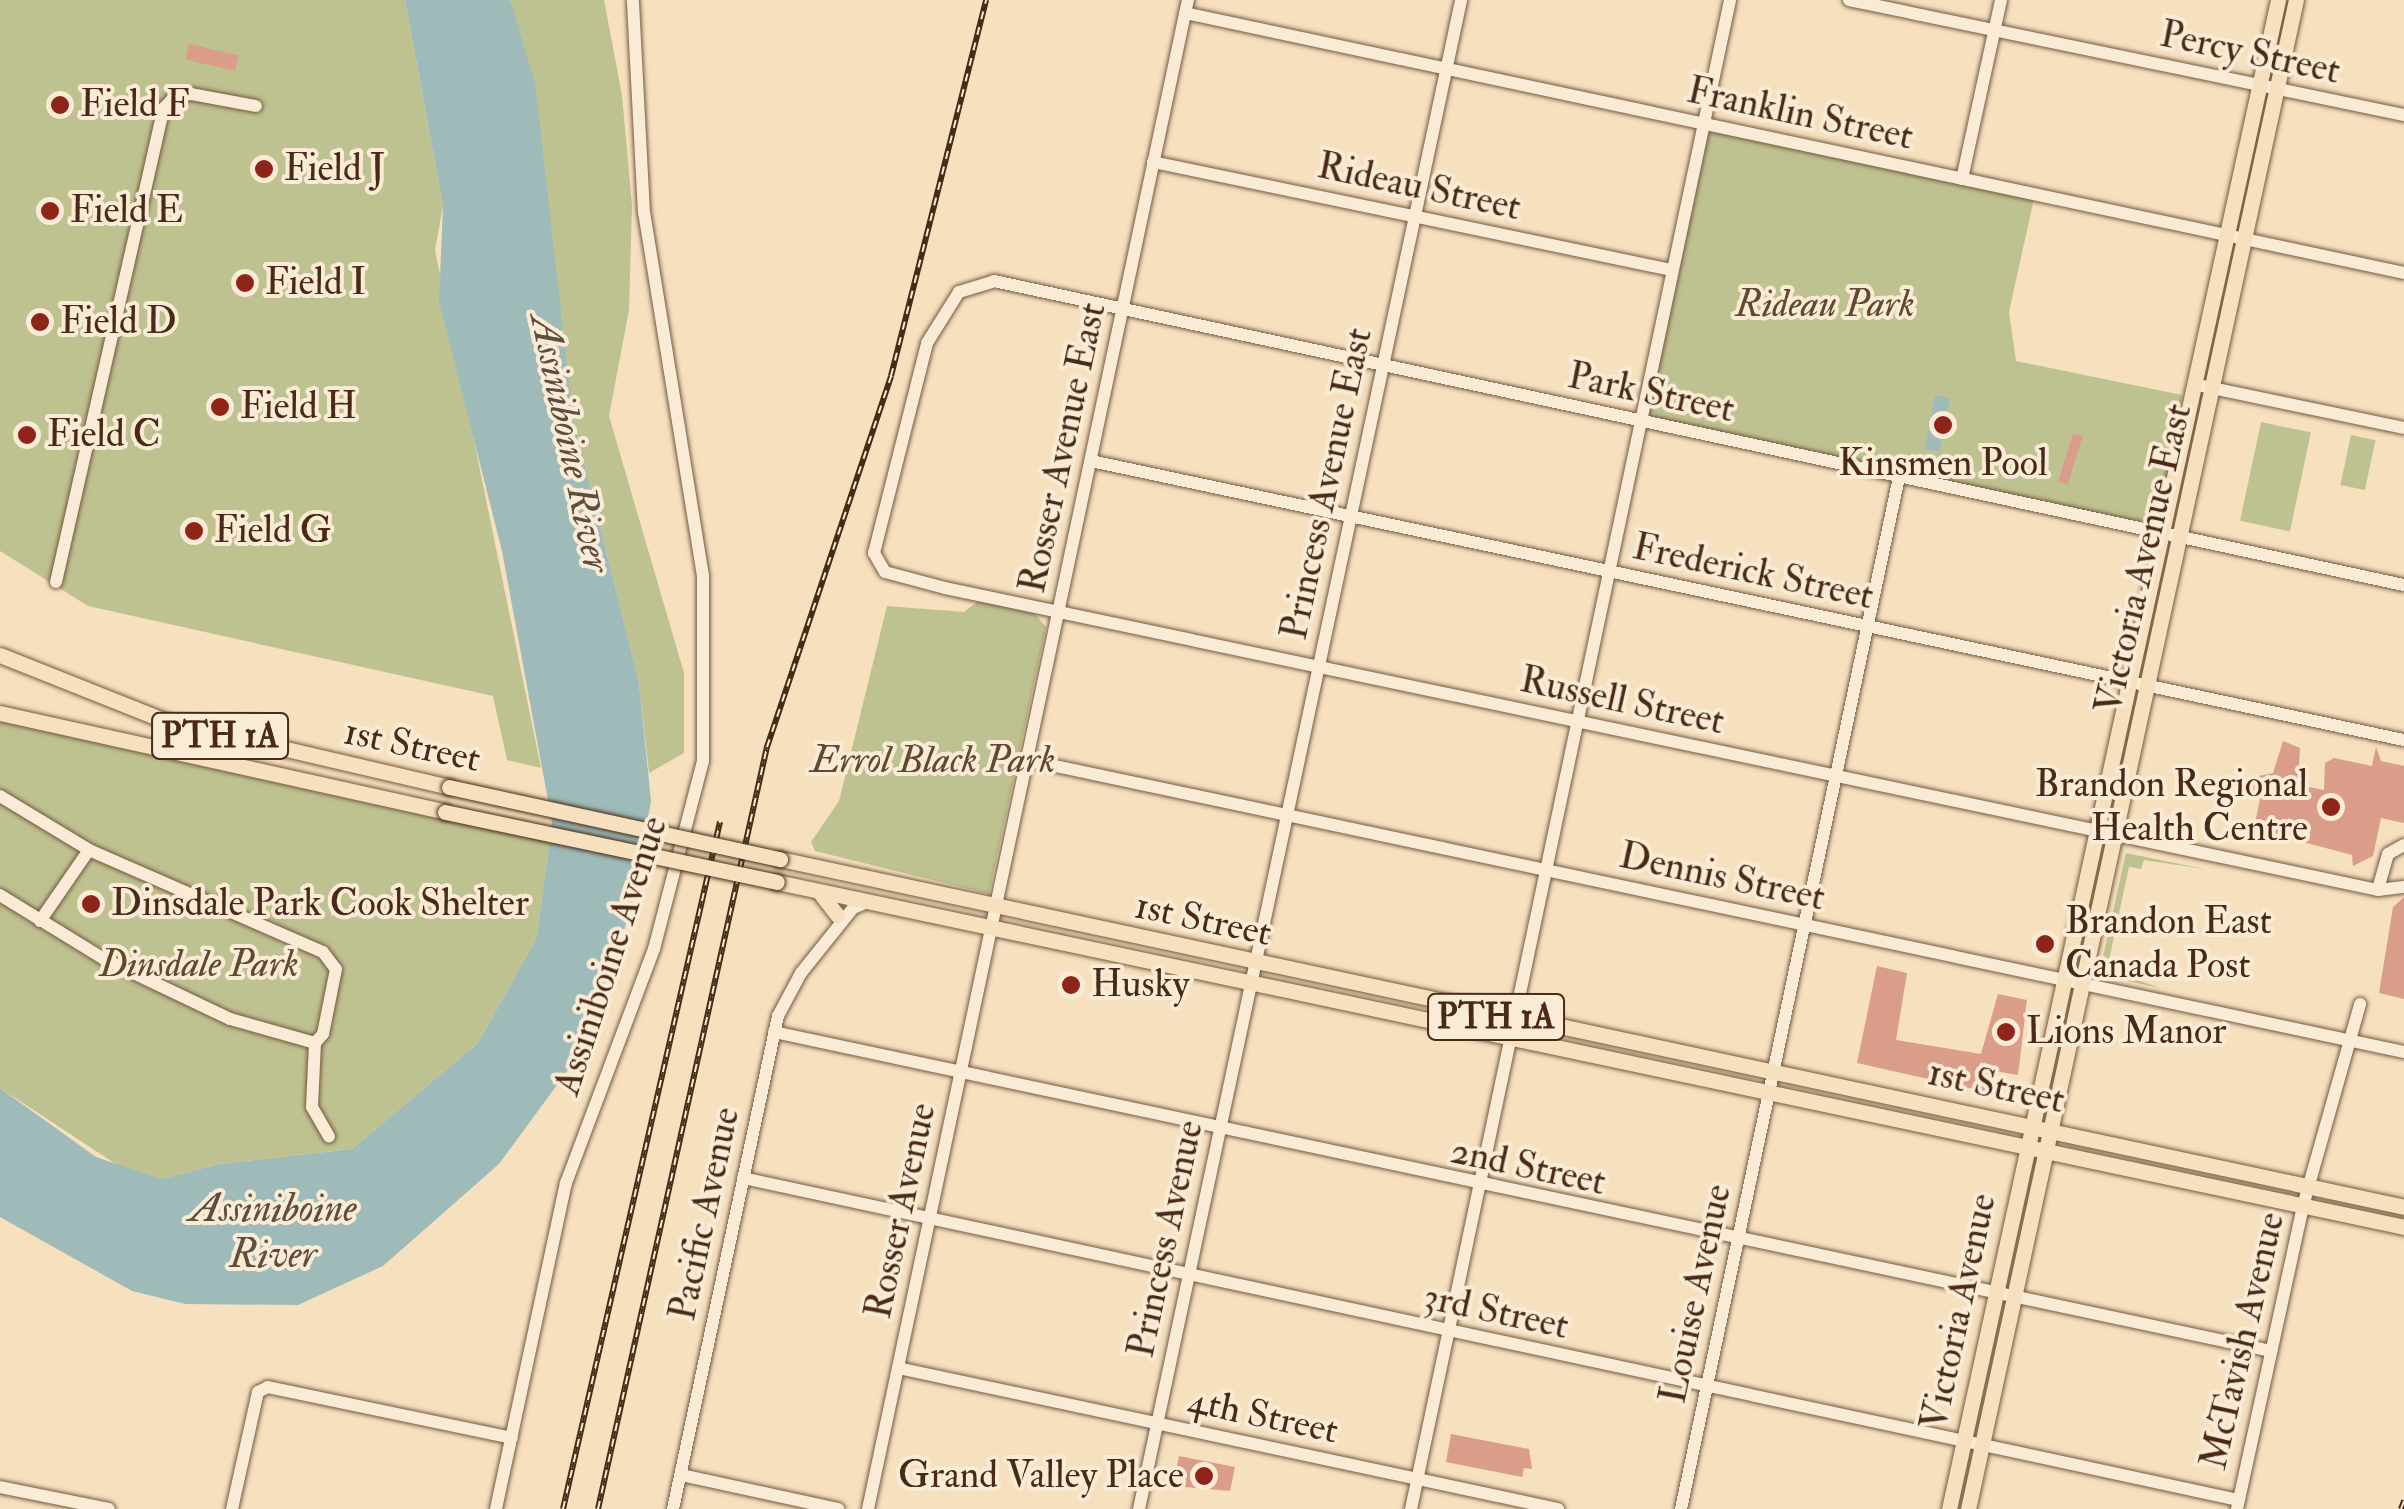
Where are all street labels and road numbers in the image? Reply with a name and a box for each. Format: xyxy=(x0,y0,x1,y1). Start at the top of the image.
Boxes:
street label: Percy Street xyxy=(2156,12,2344,94)
street label: Franklin Street xyxy=(1683,68,1917,160)
street label: Rideau Street xyxy=(1313,143,1525,231)
street label: Rosser Avenue East xyxy=(1010,299,1116,597)
street label: Princess Avenue East xyxy=(1272,324,1382,644)
street label: Park Street xyxy=(1564,353,1738,433)
street label: Victoria Avenue East xyxy=(2086,400,2202,718)
street label: Frederick Street xyxy=(1629,524,1877,620)
street label: Russell Street xyxy=(1516,657,1728,745)
road number: PTH 1A xyxy=(150,706,290,766)
street label: 1st Street xyxy=(340,709,484,783)
street label: Assiniboine Avenue xyxy=(544,811,678,1101)
street label: Dennis Street xyxy=(1615,833,1829,921)
street label: 1st Street xyxy=(1131,883,1275,957)
road number: PTH 1A xyxy=(1426,987,1566,1047)
street label: 1st Street xyxy=(1924,1050,2068,1124)
street label: Rosser Avenue xyxy=(856,1099,946,1323)
street label: Pacific Avenue xyxy=(660,1103,750,1325)
street label: Princess Avenue xyxy=(1119,1116,1213,1362)
street label: 2nd Street xyxy=(1446,1128,1610,1206)
street label: Louise Avenue xyxy=(1651,1180,1741,1408)
street label: Victoria Avenue xyxy=(1912,1190,2006,1434)
street label: McTavish Avenue xyxy=(2191,1208,2295,1474)
street label: 3rd Street xyxy=(1419,1274,1573,1350)
street label: 4th Street xyxy=(1184,1378,1342,1454)

